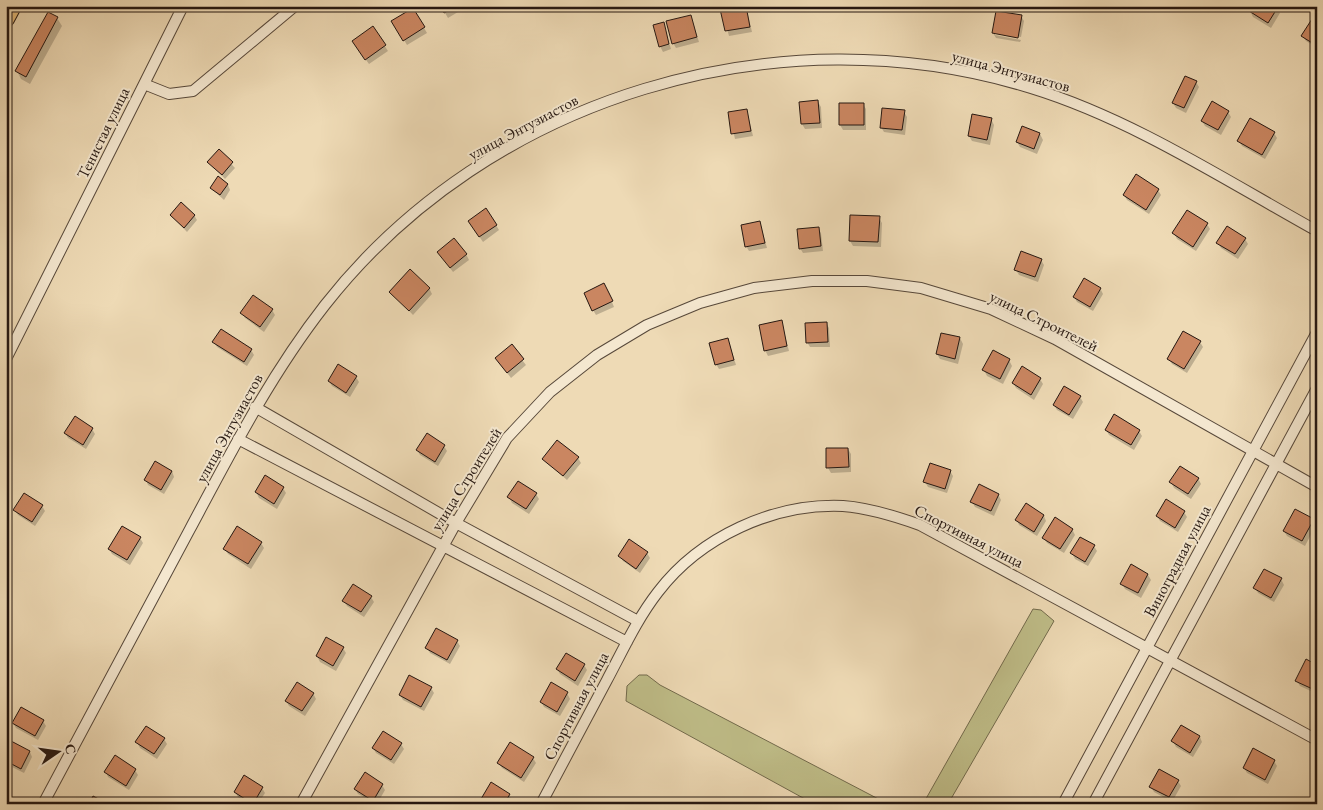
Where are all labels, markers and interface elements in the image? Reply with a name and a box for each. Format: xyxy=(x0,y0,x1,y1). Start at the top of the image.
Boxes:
street label: улица Энтузиастов xyxy=(950,45,1073,97)
street label: Тенистая улица xyxy=(72,83,134,182)
street label: улица Энтузиастов xyxy=(464,89,582,165)
street label: улица Строителей xyxy=(986,286,1102,357)
street label: улица Энтузиастов xyxy=(190,370,268,486)
street label: улица Строителей xyxy=(426,423,507,535)
street label: Спортивная улица xyxy=(911,499,1028,573)
street label: Виноградная улица xyxy=(1139,501,1216,621)
street label: Спортивная улица xyxy=(539,648,614,764)
north arrow xyxy=(32,728,82,778)
text: С xyxy=(61,742,81,756)

